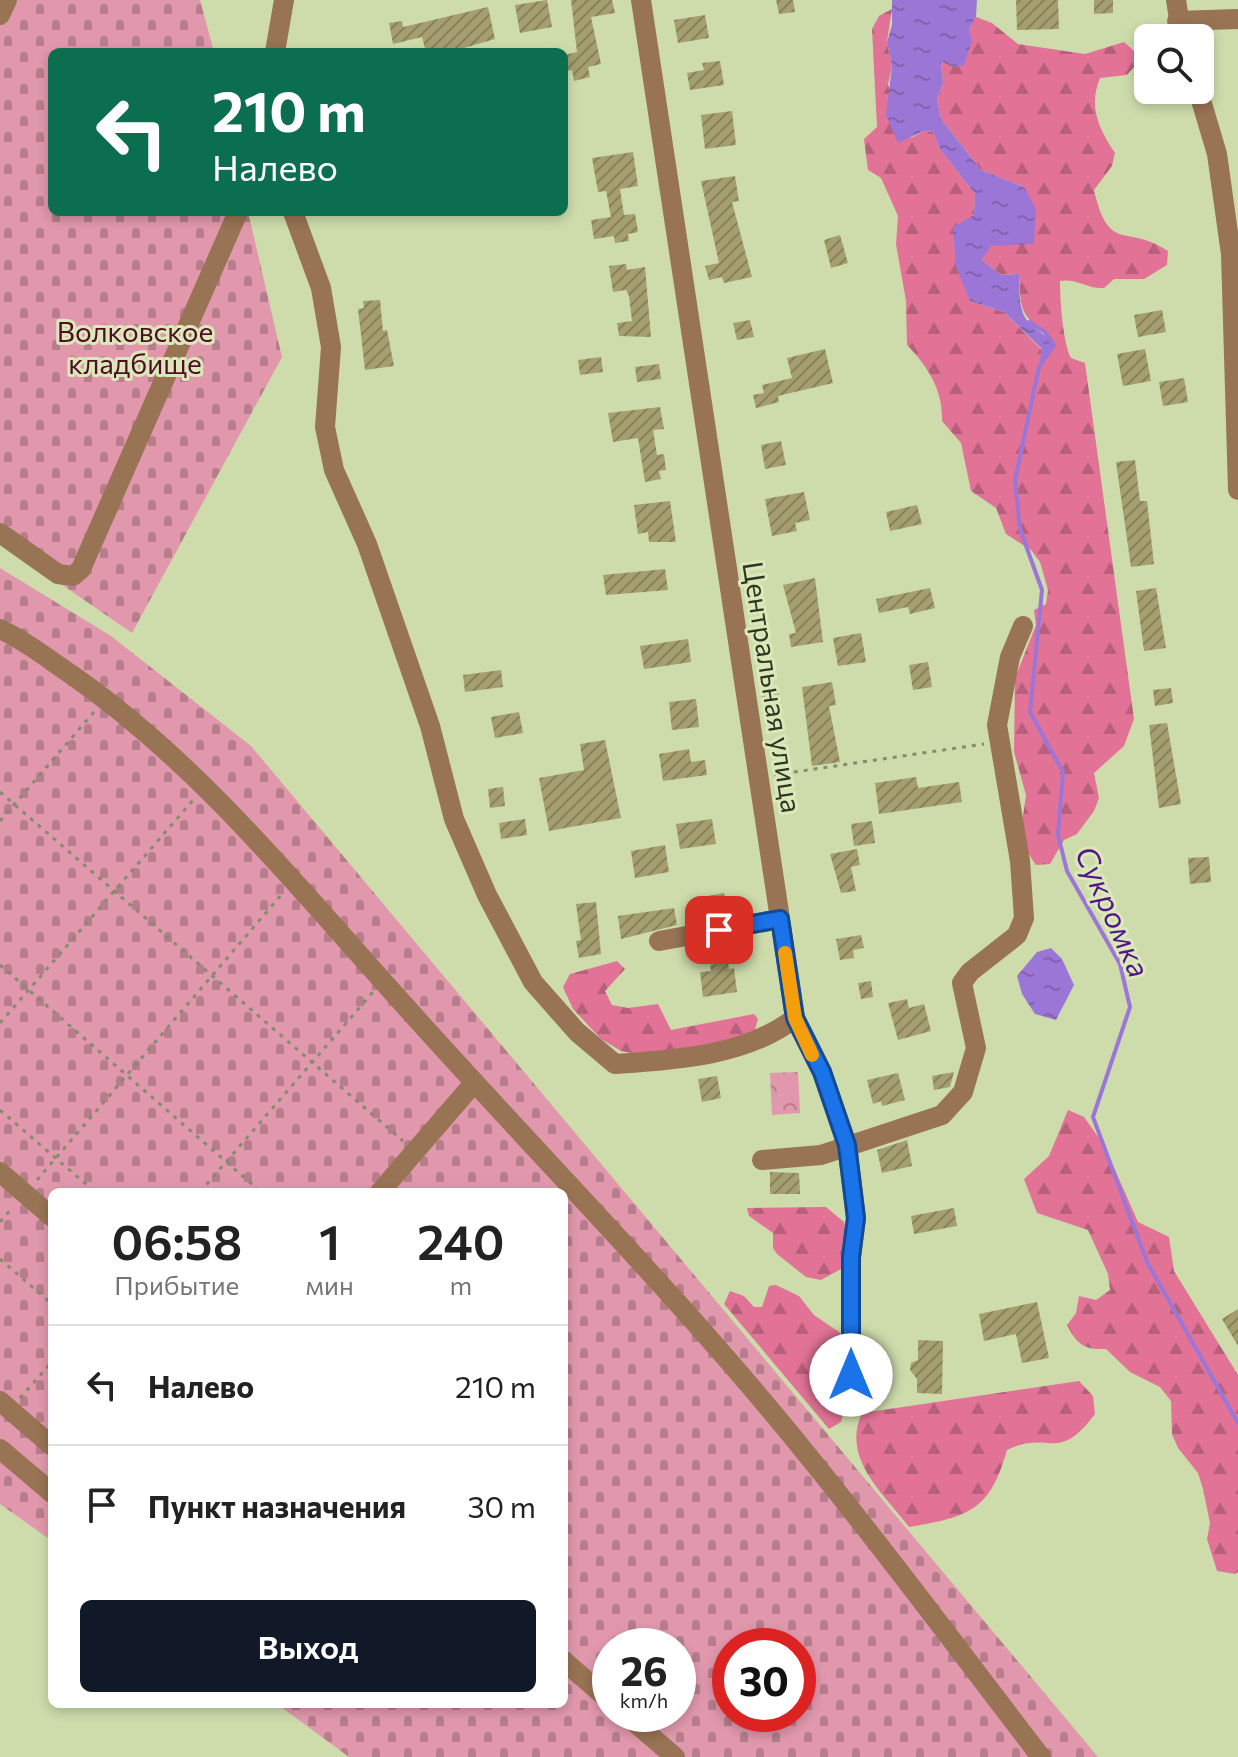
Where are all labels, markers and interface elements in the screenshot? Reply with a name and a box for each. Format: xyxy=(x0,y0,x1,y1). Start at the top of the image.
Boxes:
map controls xyxy=(1134,24,1214,104)
button: search xyxy=(1134,24,1214,104)
text: 210 m xyxy=(212,75,366,144)
icon: left xyxy=(80,80,184,184)
text: Налево xyxy=(212,144,338,188)
park label: Волковское кладбище xyxy=(57,314,213,380)
street label: Центральная улица xyxy=(736,559,810,815)
water label: Сукромка xyxy=(1069,840,1159,982)
pin xyxy=(685,896,753,964)
icon: arrive xyxy=(697,908,741,952)
text: 06:58 xyxy=(111,1211,242,1270)
text: 1 xyxy=(319,1211,340,1270)
text: 240 xyxy=(417,1211,505,1270)
text: Прибытие xyxy=(114,1269,239,1300)
text: мин xyxy=(306,1269,354,1300)
text: m xyxy=(450,1269,472,1300)
position arrow xyxy=(809,1333,893,1417)
icon: left xyxy=(80,1363,124,1407)
text: Налево xyxy=(148,1367,254,1404)
text: 210 m xyxy=(455,1367,536,1404)
icon: arrive xyxy=(80,1483,124,1527)
text: Пункт назначения xyxy=(148,1487,406,1524)
text: 30 m xyxy=(467,1487,536,1524)
button: Выход xyxy=(80,1600,536,1692)
speed limit sign: 30 xyxy=(712,1628,816,1732)
text: 26 xyxy=(620,1645,668,1694)
text: km/h xyxy=(620,1688,668,1712)

